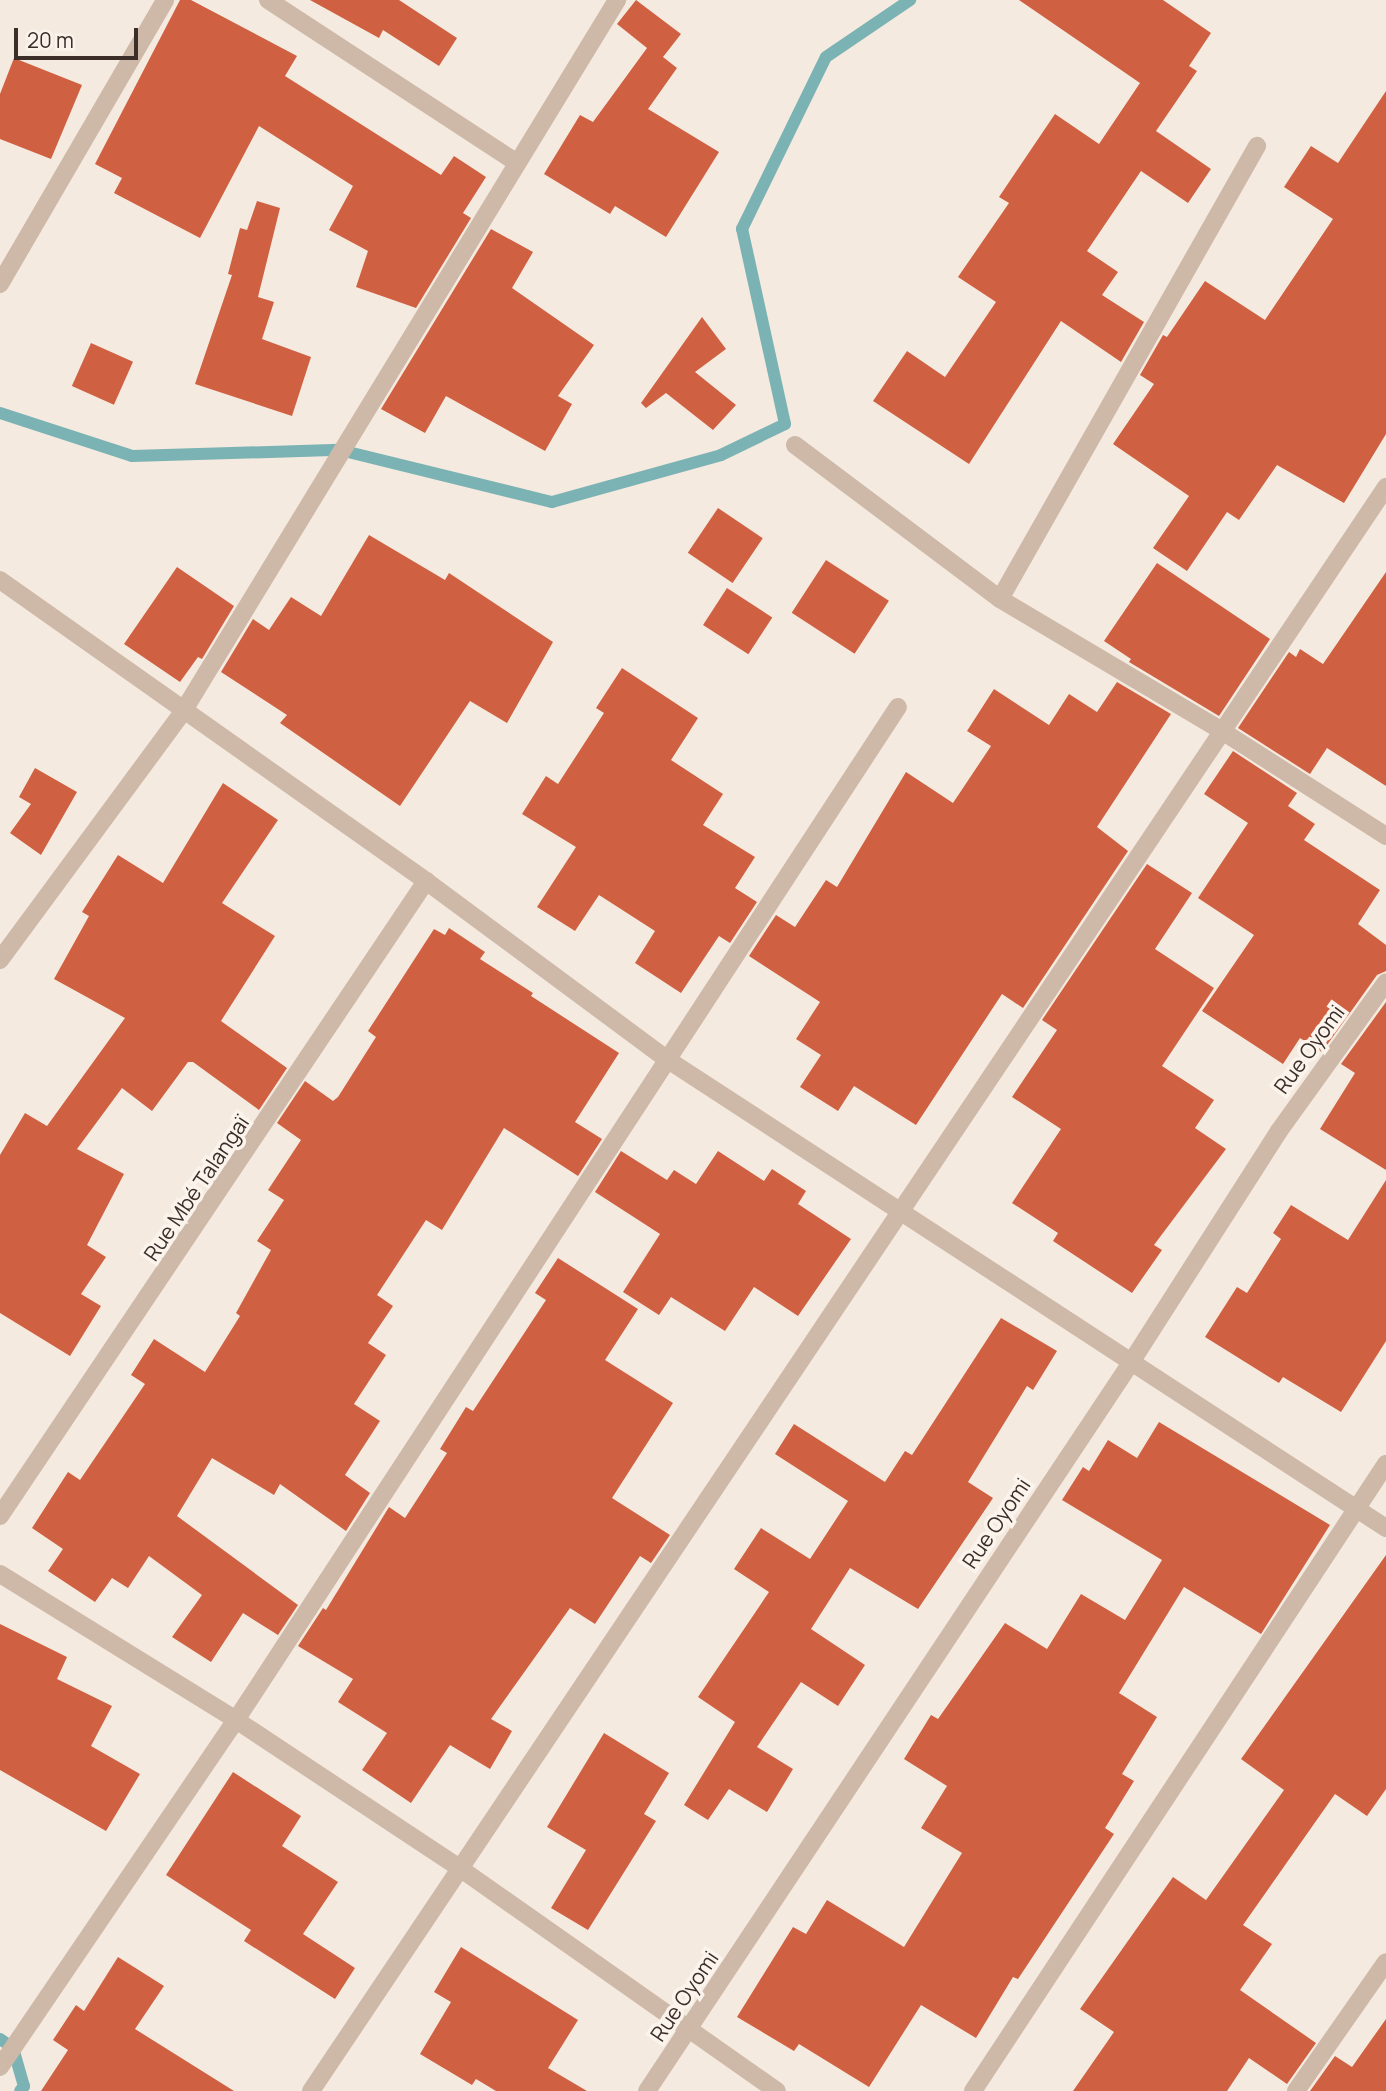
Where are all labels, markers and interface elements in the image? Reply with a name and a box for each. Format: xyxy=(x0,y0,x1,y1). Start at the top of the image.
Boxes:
scale bar xyxy=(18,14,142,58)
text: 20 m xyxy=(27,26,74,54)
street label: Rue Oyomi xyxy=(1268,1000,1350,1098)
street label: Rue Mbé Talangaï xyxy=(138,1111,254,1265)
street label: Rue Oyomi xyxy=(957,1473,1035,1573)
street label: Rue Oyomi xyxy=(645,1946,723,2046)

